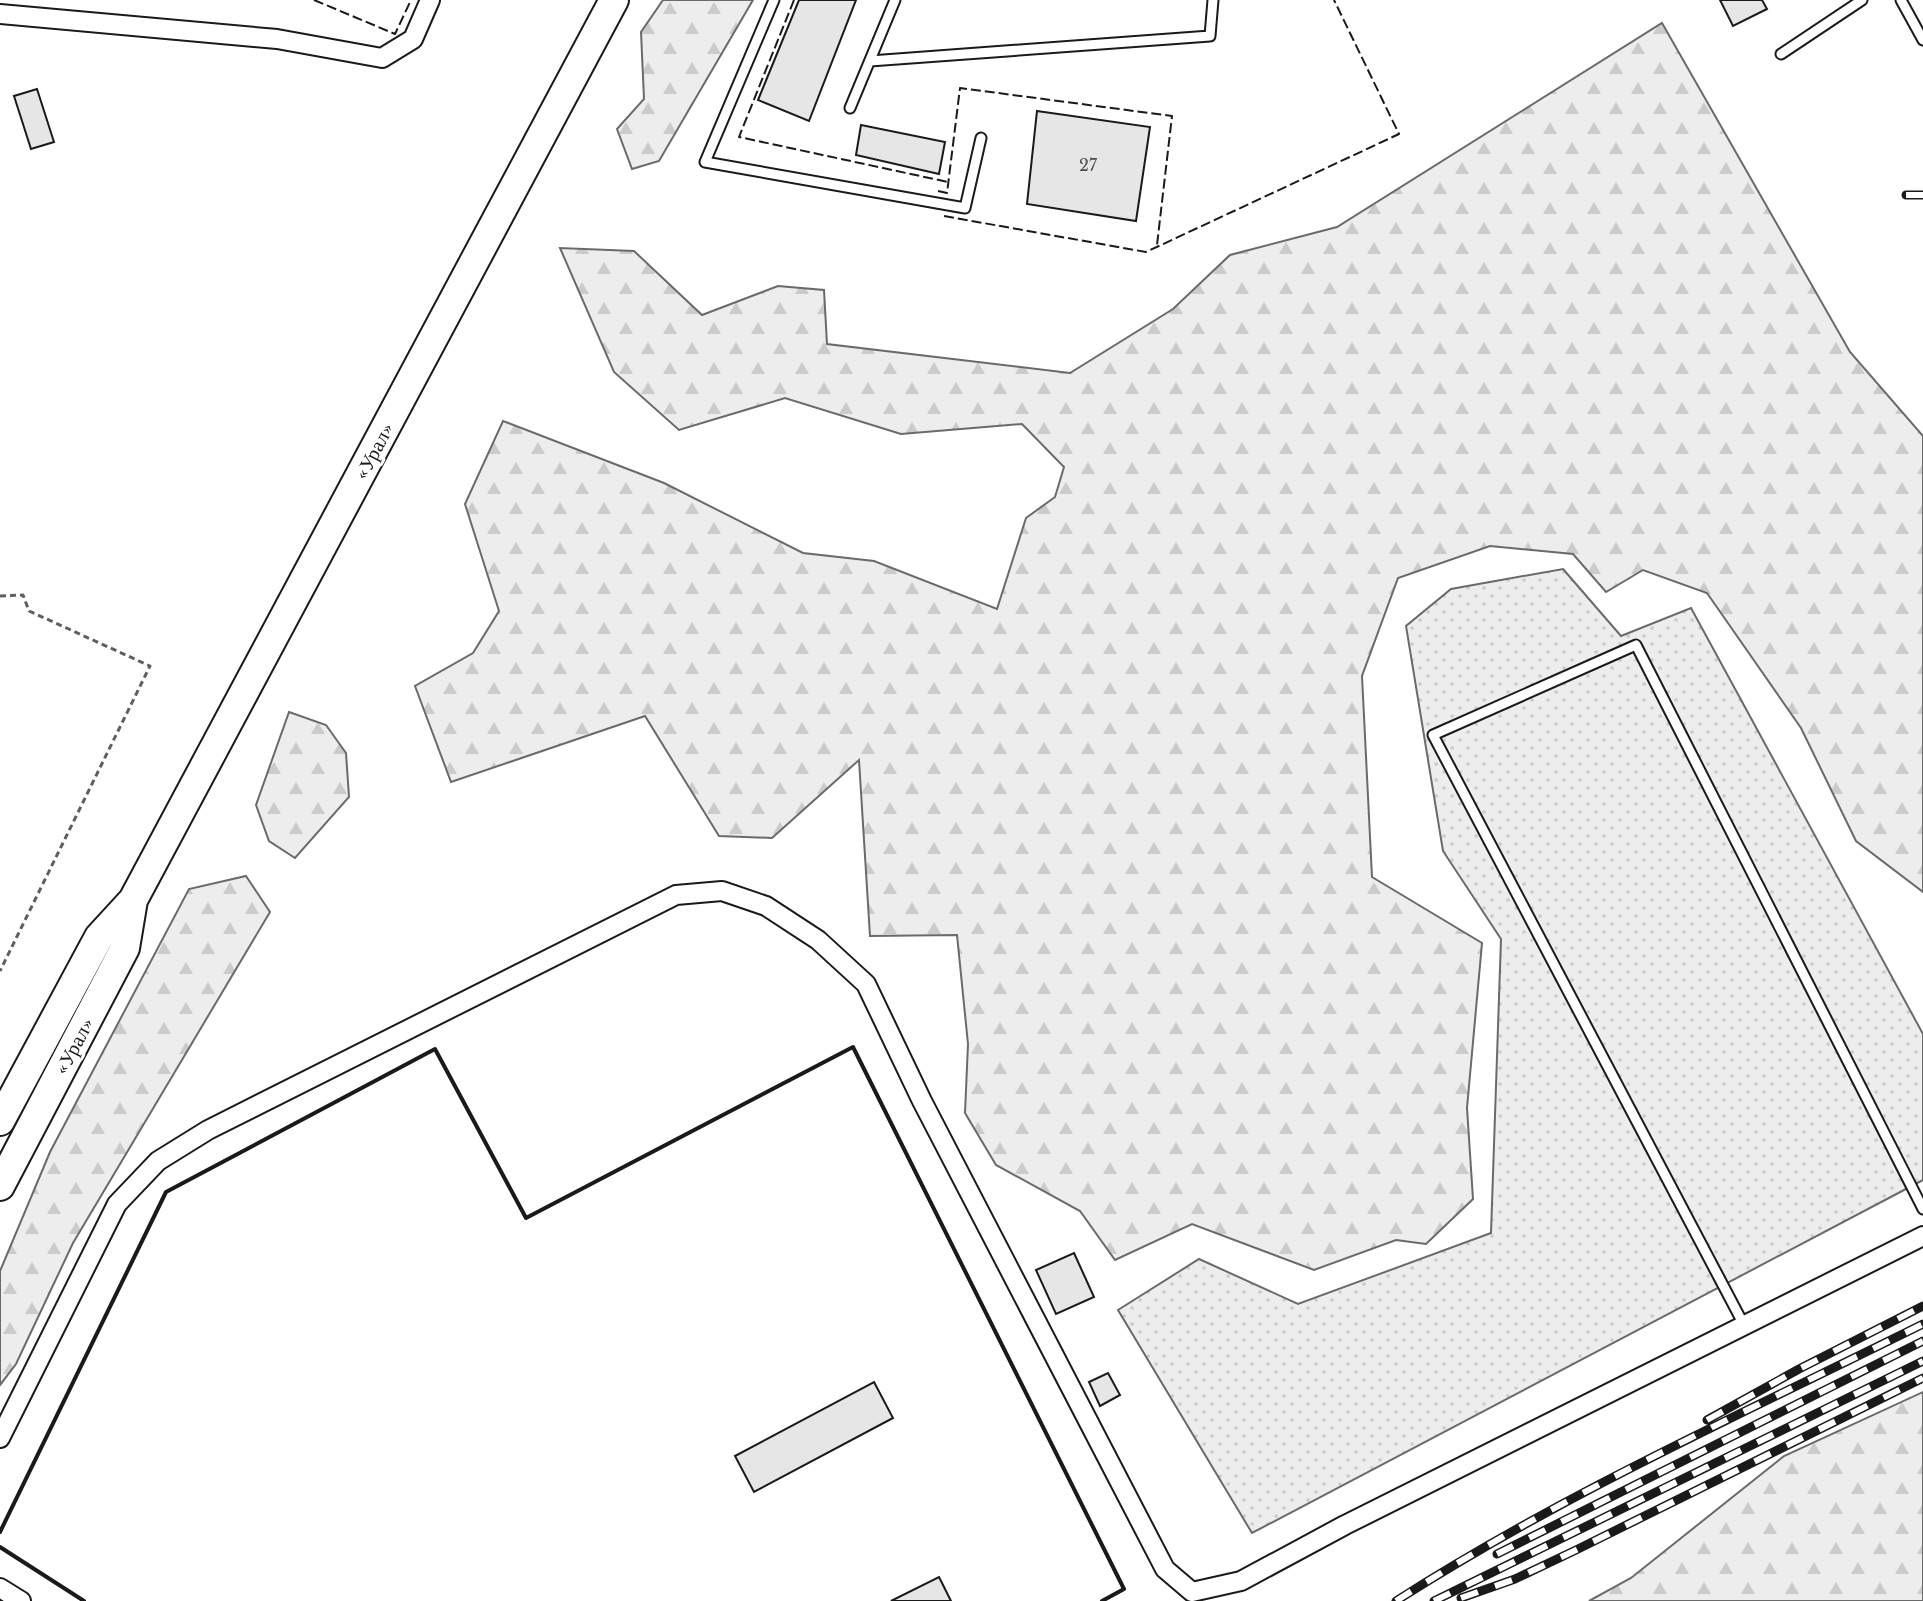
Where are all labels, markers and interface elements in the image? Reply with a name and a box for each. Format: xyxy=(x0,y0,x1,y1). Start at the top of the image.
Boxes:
house number: 27 xyxy=(1079,155,1098,175)
street label: «Урал» xyxy=(349,418,399,484)
street label: «Урал» xyxy=(49,1013,99,1079)

